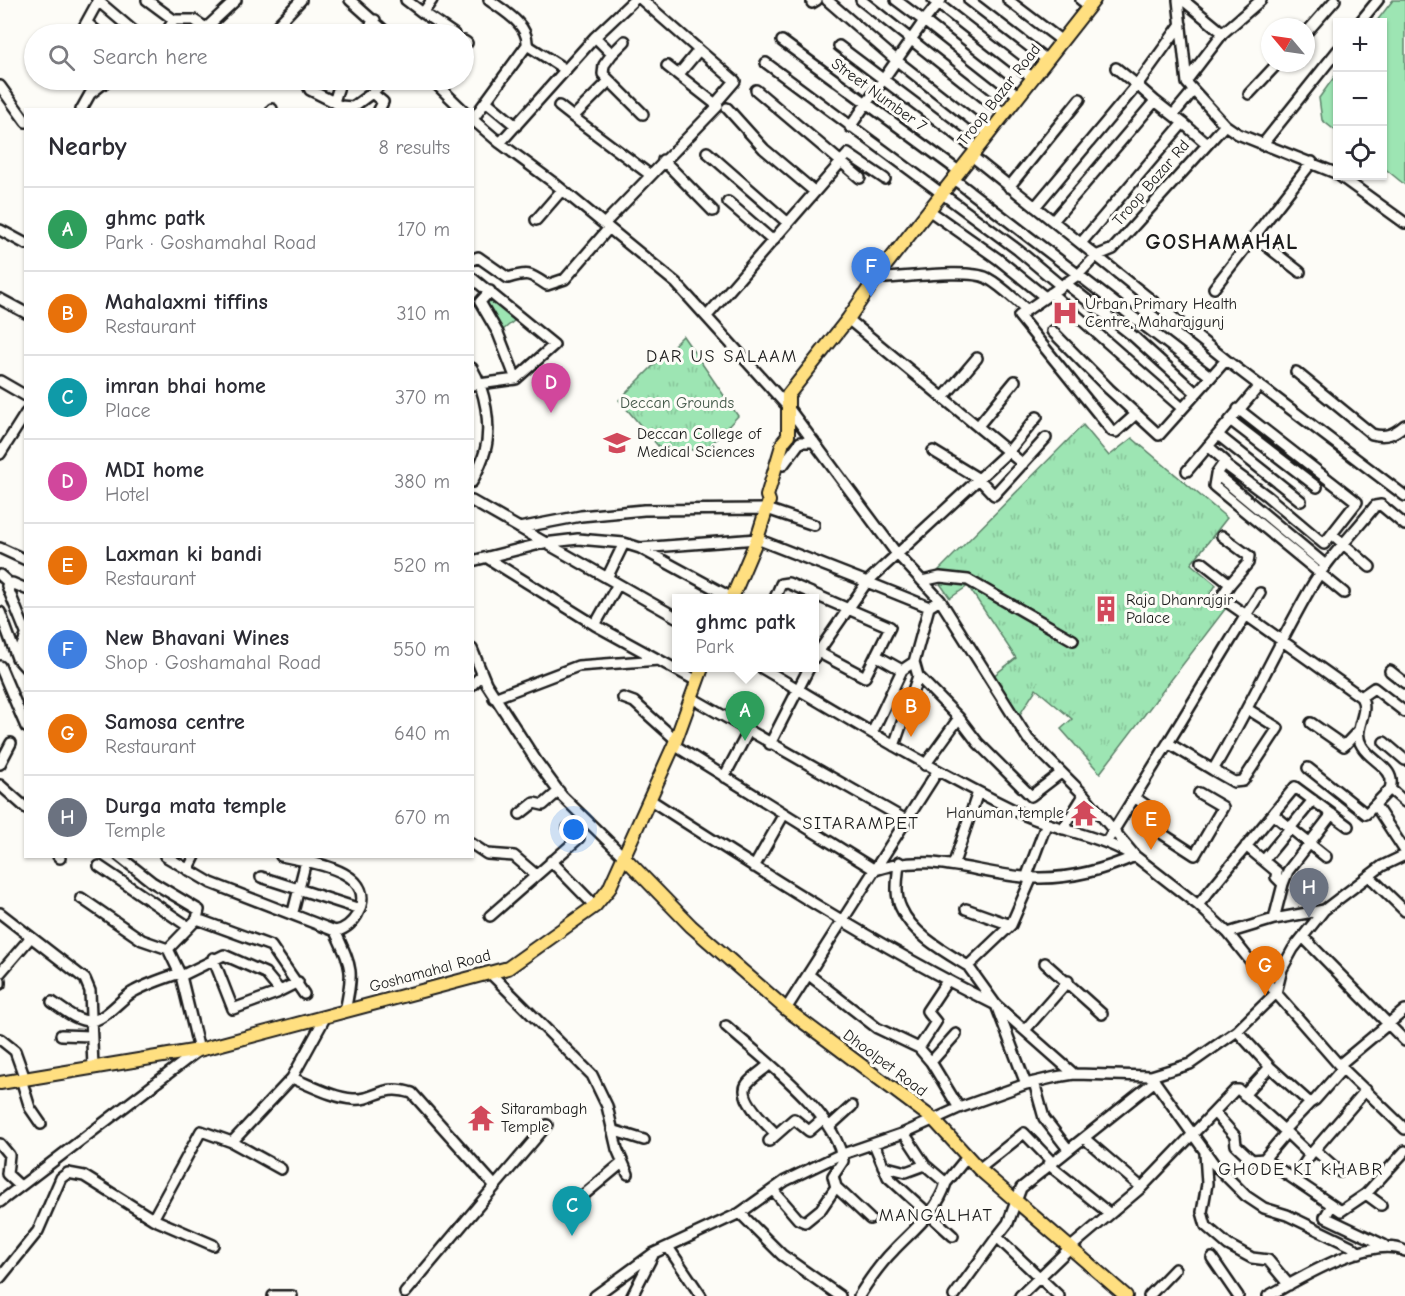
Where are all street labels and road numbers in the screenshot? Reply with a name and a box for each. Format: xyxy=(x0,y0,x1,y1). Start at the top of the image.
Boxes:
street label: Troop Bazar Road xyxy=(954,40,1044,150)
street label: Street Number 7 xyxy=(828,54,930,136)
street label: Troop Bazar Rd xyxy=(1109,136,1193,230)
street label: Goshamahal Road xyxy=(367,946,493,996)
street label: Dhoolpet Road xyxy=(840,1026,930,1100)

